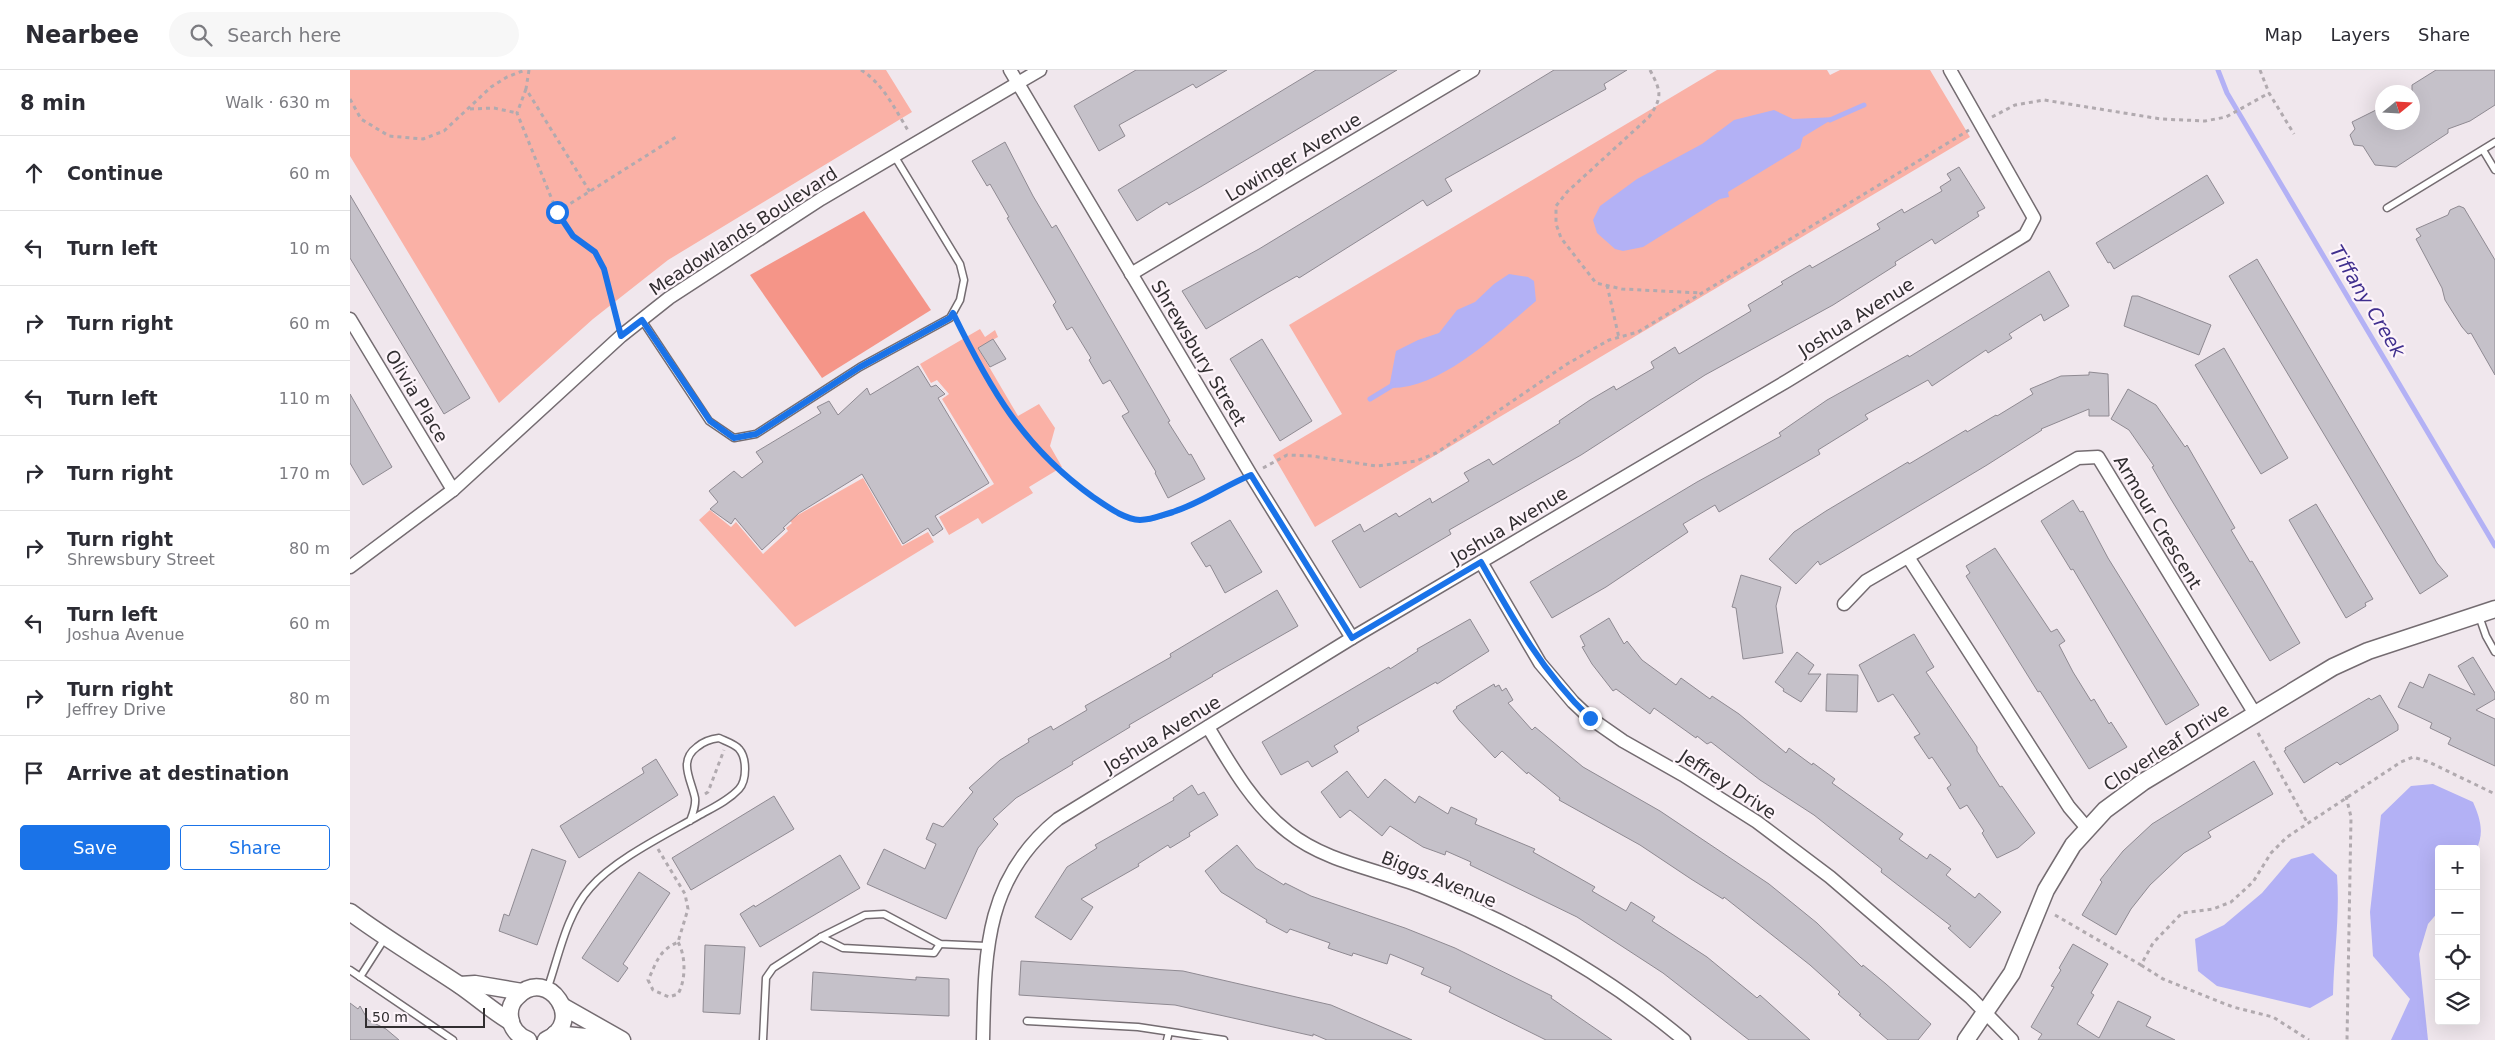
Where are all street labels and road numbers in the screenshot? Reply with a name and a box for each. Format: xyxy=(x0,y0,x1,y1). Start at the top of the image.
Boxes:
street label: Lowinger Avenue xyxy=(1221,108,1365,206)
street label: Meadowlands Boulevard xyxy=(645,162,841,300)
street label: Joshua Avenue xyxy=(1794,273,1918,361)
street label: Shrewsbury Street xyxy=(1147,276,1251,430)
street label: Olivia Place xyxy=(381,346,453,446)
street label: Armour Crescent xyxy=(2110,451,2206,593)
street label: Joshua Avenue xyxy=(1446,482,1571,569)
street label: Joshua Avenue xyxy=(1099,691,1224,778)
street label: Cloverleaf Drive xyxy=(2100,699,2232,795)
street label: Jeffrey Drive xyxy=(1675,744,1780,823)
street label: Biggs Avenue xyxy=(1378,846,1500,912)

